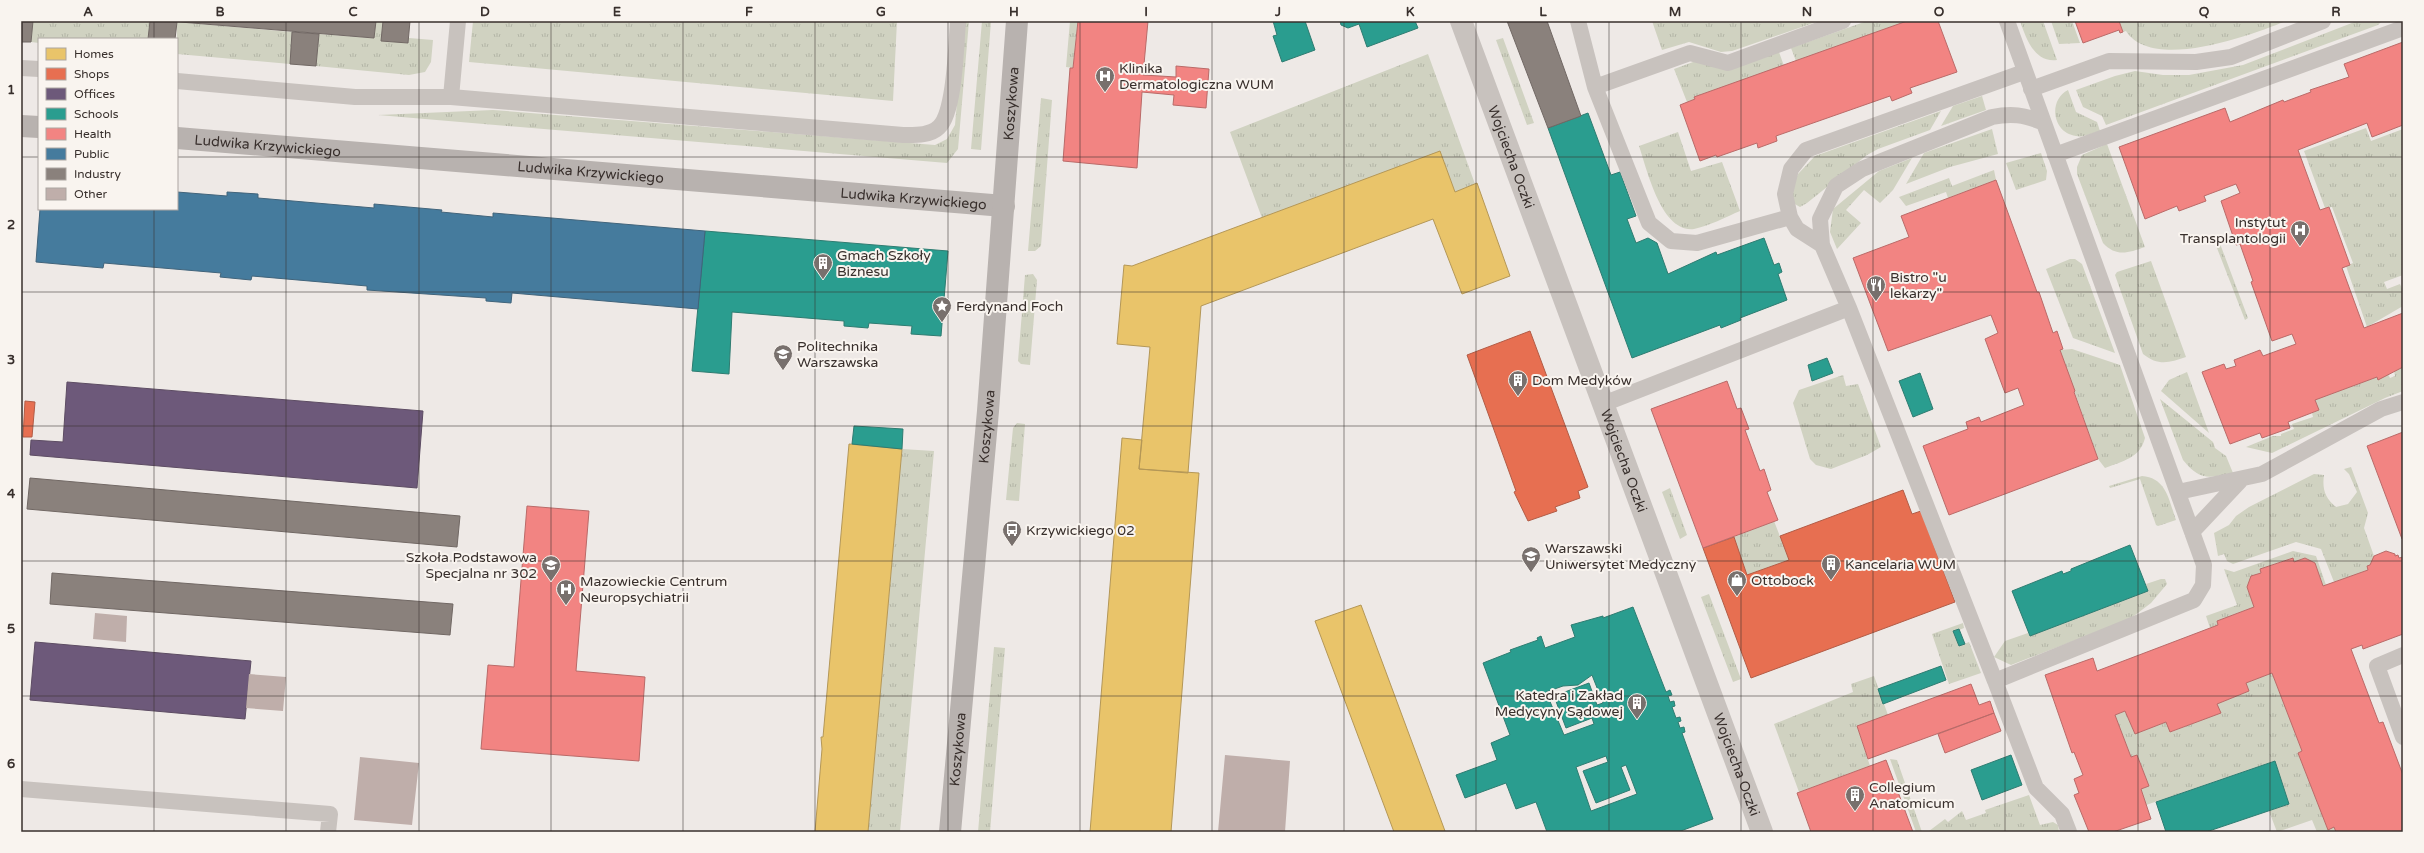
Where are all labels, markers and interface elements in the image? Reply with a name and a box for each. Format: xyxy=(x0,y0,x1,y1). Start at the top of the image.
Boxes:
text: A xyxy=(83,4,93,20)
text: B xyxy=(215,4,225,20)
text: C xyxy=(348,4,358,20)
text: D xyxy=(480,4,490,20)
text: E xyxy=(613,4,621,20)
text: F xyxy=(745,4,753,20)
text: G xyxy=(876,4,886,20)
text: H xyxy=(1009,4,1019,20)
text: I xyxy=(1144,4,1148,20)
text: J xyxy=(1274,4,1281,20)
text: K xyxy=(1406,4,1415,20)
text: L xyxy=(1539,4,1547,20)
text: M xyxy=(1669,4,1681,20)
text: N xyxy=(1802,4,1812,20)
text: O xyxy=(1934,4,1945,20)
text: P xyxy=(2067,4,2076,20)
text: Q xyxy=(2199,4,2210,20)
text: R xyxy=(2331,4,2341,20)
legend xyxy=(38,38,178,210)
text: Homes xyxy=(74,47,114,61)
place label: Klinika Dermatologiczna WUM xyxy=(1119,60,1274,93)
hospital icon: Klinika Dermatologiczna WUM xyxy=(1094,65,1116,93)
street label: Koszykowa xyxy=(1000,66,1023,141)
text: Shops xyxy=(74,67,109,81)
text: 1 xyxy=(7,82,15,98)
text: Offices xyxy=(74,87,115,101)
street label: Wojciecha Oczki xyxy=(1484,103,1538,211)
text: Schools xyxy=(74,107,119,121)
text: Health xyxy=(74,127,111,141)
street label: Ludwika Krzywickiego xyxy=(194,131,342,160)
text: Public xyxy=(74,147,109,161)
street label: Ludwika Krzywickiego xyxy=(517,158,664,187)
text: Industry xyxy=(74,167,121,181)
street label: Ludwika Krzywickiego xyxy=(840,185,987,214)
text: Other xyxy=(74,187,107,201)
place label: Instytut Transplantologii xyxy=(2180,214,2287,247)
text: 2 xyxy=(7,217,15,233)
hospital icon: Instytut Transplantologii xyxy=(2289,219,2311,247)
place label: Gmach Szkoły Biznesu xyxy=(837,247,931,280)
building icon: Gmach Szkoły Biznesu xyxy=(812,252,834,280)
place label: Bistro "u lekarzy" xyxy=(1890,269,1947,302)
restaurant icon: Bistro "u lekarzy" xyxy=(1865,274,1887,302)
place icon: Ferdynand Foch xyxy=(931,295,953,323)
place label: Ferdynand Foch xyxy=(956,298,1063,315)
place label: Politechnika Warszawska xyxy=(797,338,878,371)
school or university icon: Politechnika Warszawska xyxy=(772,343,794,371)
text: 3 xyxy=(7,352,15,368)
building icon: Dom Medyków xyxy=(1507,369,1529,397)
place label: Dom Medyków xyxy=(1532,372,1632,389)
street label: Koszykowa xyxy=(975,389,999,464)
street label: Wojciecha Oczki xyxy=(1597,407,1651,515)
text: 4 xyxy=(7,486,16,502)
bus stop icon: Krzywickiego 02 xyxy=(1001,519,1023,547)
place label: Krzywickiego 02 xyxy=(1026,522,1135,539)
place label: Warszawski Uniwersytet Medyczny xyxy=(1545,540,1697,573)
school or university icon: Warszawski Uniwersytet Medyczny xyxy=(1520,545,1542,573)
place label: Szkoła Podstawowa Specjalna nr 302 xyxy=(406,549,537,582)
building icon: Kancelaria WUM xyxy=(1820,553,1842,581)
school or university icon: Szkoła Podstawowa Specjalna nr 302 xyxy=(540,554,562,582)
place label: Kancelaria WUM xyxy=(1845,556,1956,573)
shop icon: Ottobock xyxy=(1726,569,1748,597)
place label: Ottobock xyxy=(1751,572,1814,589)
place label: Mazowieckie Centrum Neuropsychiatrii xyxy=(580,573,727,606)
hospital icon: Mazowieckie Centrum Neuropsychiatrii xyxy=(555,578,577,606)
text: 5 xyxy=(7,621,15,637)
place label: Katedra i Zakład Medycyny Sądowej xyxy=(1495,687,1623,720)
building icon: Katedra i Zakład Medycyny Sądowej xyxy=(1626,692,1648,720)
street label: Wojciecha Oczki xyxy=(1710,711,1763,819)
street label: Koszykowa xyxy=(946,712,970,787)
text: 6 xyxy=(7,756,15,772)
place label: Collegium Anatomicum xyxy=(1869,779,1955,812)
building icon: Collegium Anatomicum xyxy=(1844,784,1866,812)

